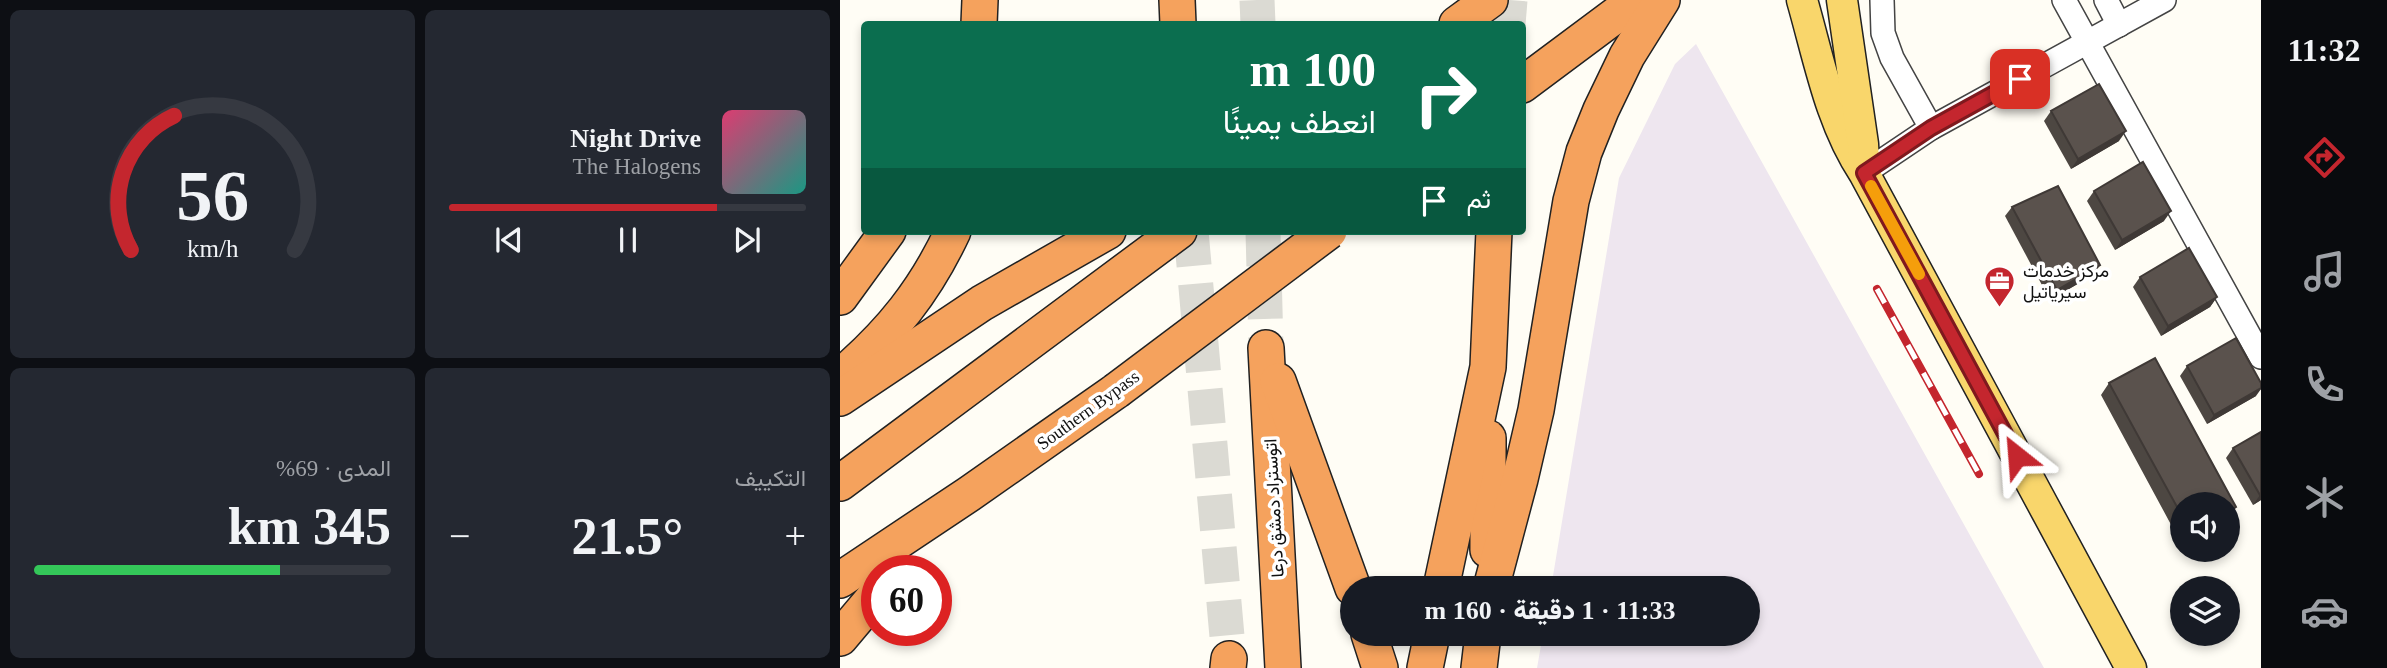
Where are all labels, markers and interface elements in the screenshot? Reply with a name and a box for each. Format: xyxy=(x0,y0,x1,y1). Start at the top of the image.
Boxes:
text: 11:32 xyxy=(2288,32,2360,68)
text: 100 m xyxy=(1249,42,1376,97)
icon: right xyxy=(1400,49,1491,140)
pin xyxy=(1990,49,2050,109)
icon: arrive xyxy=(2001,60,2039,98)
text: انعطف يمينًا xyxy=(1223,104,1376,140)
text: Night Drive xyxy=(570,124,701,153)
icon: directions xyxy=(2300,133,2349,182)
text: The Halogens xyxy=(573,154,701,179)
text: 56 xyxy=(176,156,249,237)
icon: arrive xyxy=(1415,182,1453,220)
text: ثم xyxy=(1467,185,1491,214)
icon: previous xyxy=(490,221,528,259)
icon: pause xyxy=(609,221,647,259)
icon: next xyxy=(728,221,766,259)
text: km/h xyxy=(187,235,239,262)
icon: music xyxy=(2300,247,2349,296)
place label: مركز خدمات سيرياتيل xyxy=(2023,261,2109,303)
office icon: مركز خدمات سيرياتيل xyxy=(1983,264,2017,308)
icon: phone xyxy=(2300,360,2349,409)
street label: Southern Bypass xyxy=(1033,366,1143,454)
position arrow xyxy=(1980,419,2054,493)
street label: اتوستراد دمشق درعا xyxy=(1260,438,1289,578)
text: المدى · 69% xyxy=(276,456,391,481)
text: التكييف xyxy=(735,466,806,491)
icon: climate xyxy=(2300,473,2349,522)
map controls xyxy=(2170,492,2240,646)
button: sound xyxy=(2170,492,2240,562)
text: 345 km xyxy=(228,498,391,555)
text: 21.5° xyxy=(572,508,683,565)
text: − xyxy=(449,515,470,557)
text: + xyxy=(785,515,806,557)
speed limit sign: 60 xyxy=(861,555,952,646)
button: layers xyxy=(2170,576,2240,646)
icon: car xyxy=(2300,587,2349,636)
text: 11:33 · 1 دقيقة · 160 m xyxy=(1425,596,1675,625)

